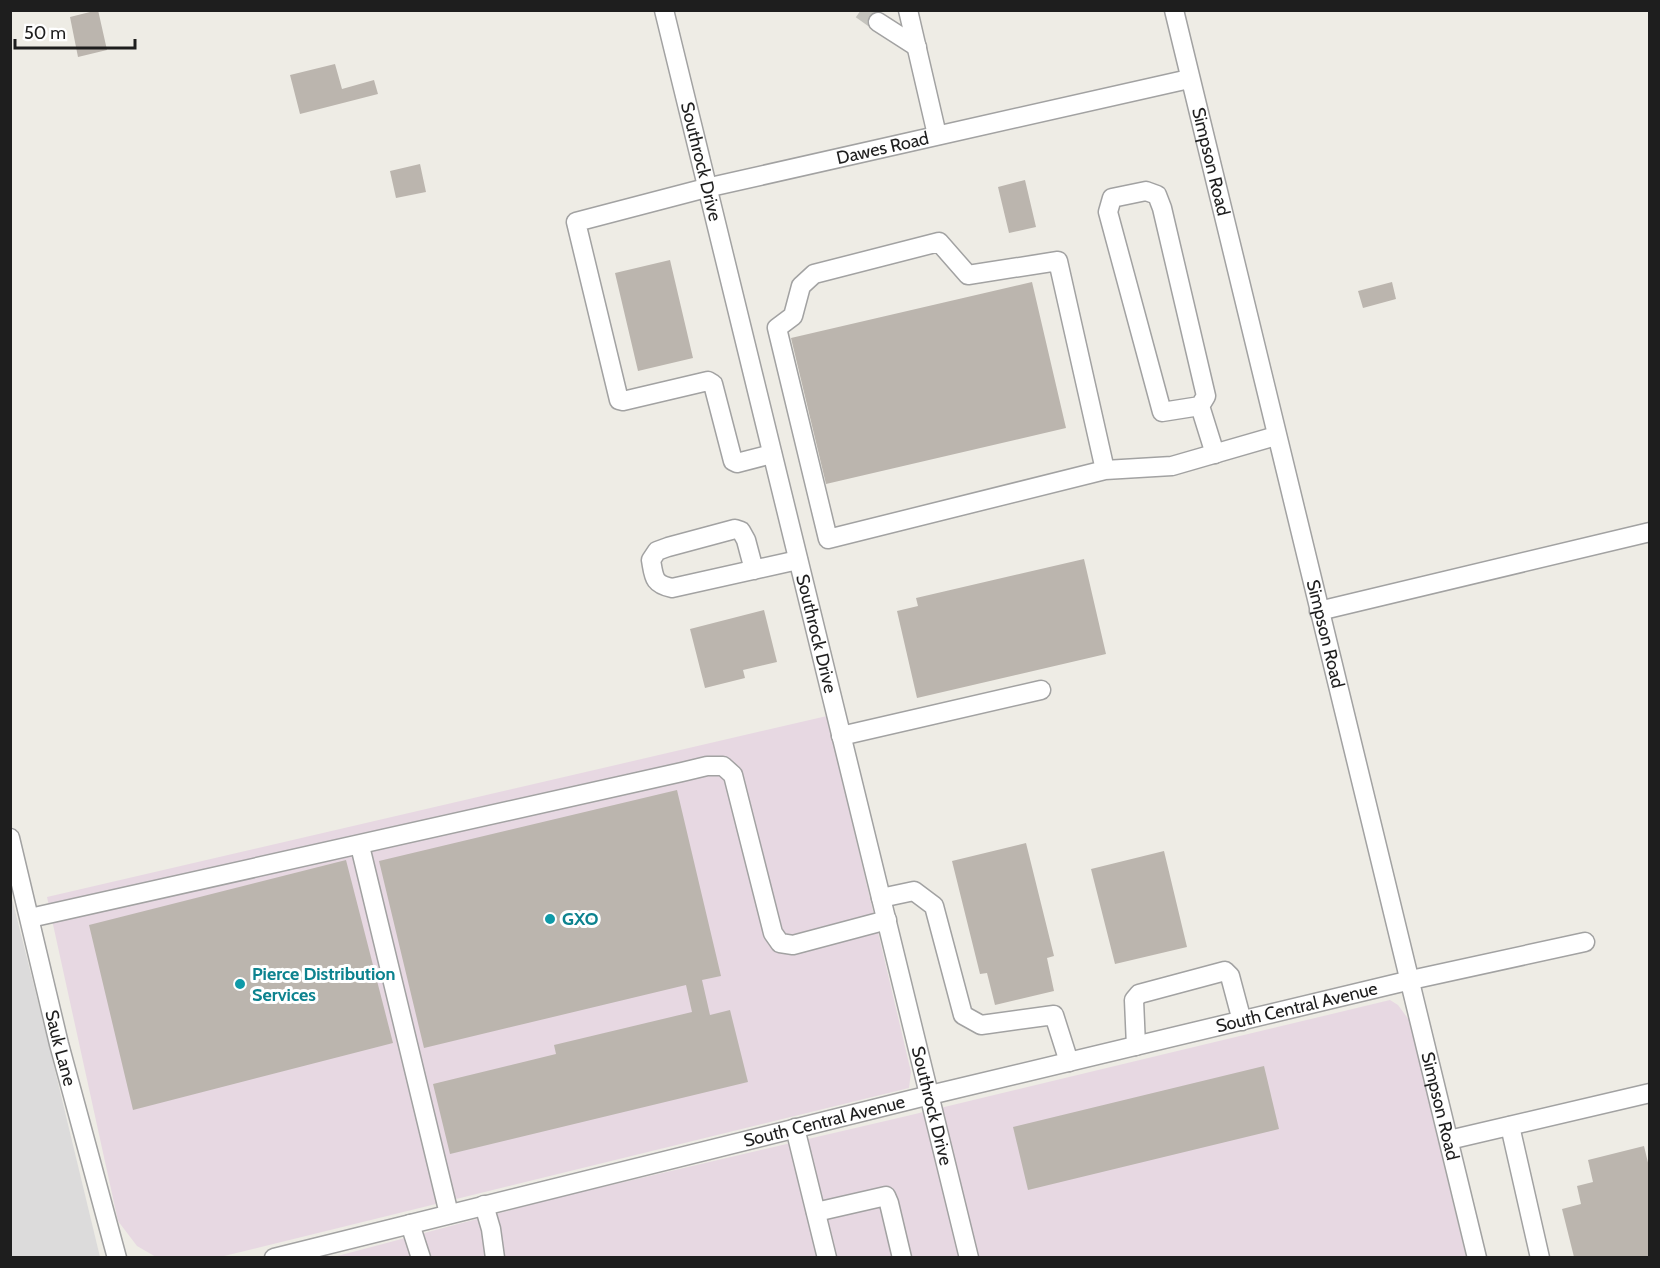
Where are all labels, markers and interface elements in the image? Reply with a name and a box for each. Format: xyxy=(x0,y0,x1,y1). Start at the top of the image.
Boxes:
scale bar xyxy=(15,12,135,50)
text: 50 m xyxy=(24,22,66,44)
street label: Southrock Drive xyxy=(676,100,726,223)
street label: Simpson Road xyxy=(1187,105,1235,218)
street label: Dawes Road xyxy=(834,127,931,169)
street label: Southrock Drive xyxy=(791,572,842,695)
street label: Simpson Road xyxy=(1302,578,1349,690)
place label: GXO xyxy=(562,908,599,930)
marker: GXO xyxy=(543,912,557,926)
place label: Pierce Distribution Services xyxy=(252,963,396,1006)
marker: Pierce Distribution Services xyxy=(233,977,247,991)
street label: South Central Avenue xyxy=(1214,977,1380,1037)
street label: Sauk Lane xyxy=(40,1008,81,1088)
street label: Southrock Drive xyxy=(907,1044,957,1168)
street label: Simpson Road xyxy=(1416,1050,1464,1162)
street label: South Central Avenue xyxy=(741,1091,907,1152)

